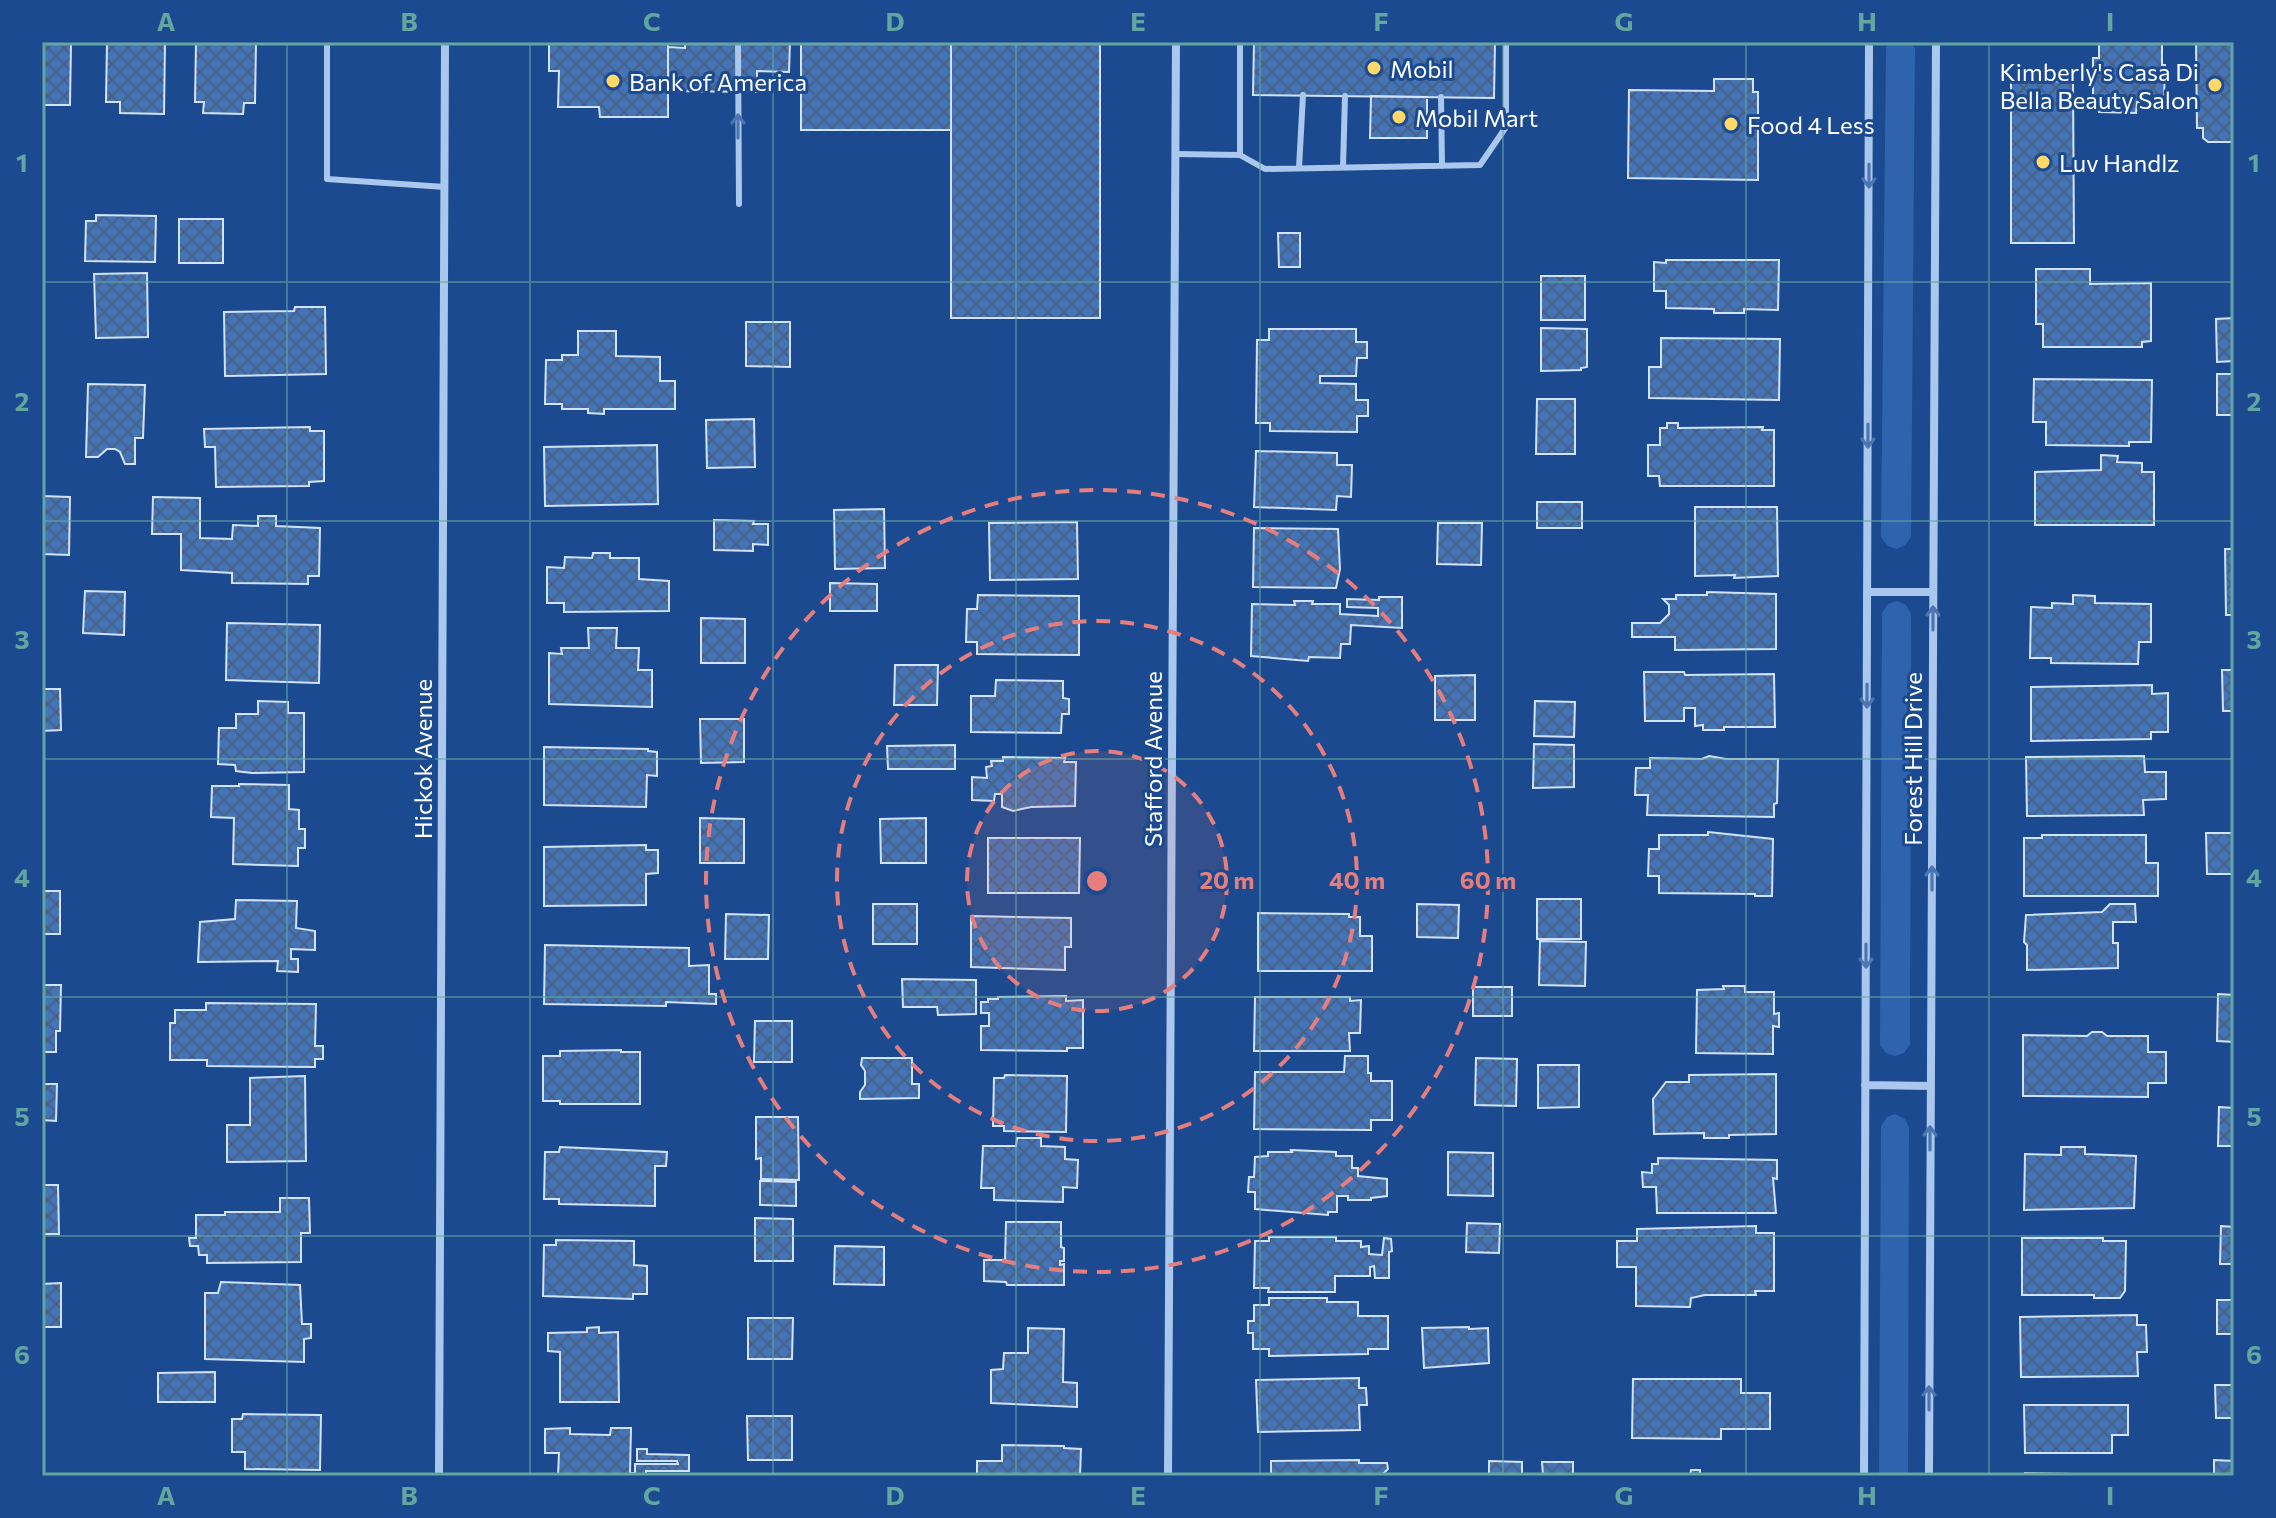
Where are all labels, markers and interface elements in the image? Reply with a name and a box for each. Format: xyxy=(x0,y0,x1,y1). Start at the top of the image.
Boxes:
text: A xyxy=(157,5,176,36)
text: B xyxy=(400,5,418,36)
text: C xyxy=(643,5,661,36)
text: D xyxy=(885,5,905,36)
text: E xyxy=(1130,5,1146,36)
text: F xyxy=(1373,5,1389,36)
text: G xyxy=(1615,5,1633,36)
text: H xyxy=(1857,5,1877,36)
text: I xyxy=(2106,5,2114,36)
place label: Mobil xyxy=(1390,54,1454,83)
place label: Kimberly's Casa Di Bella Beauty Salon xyxy=(2000,57,2199,114)
marker: Mobil xyxy=(1365,59,1383,77)
place label: Bank of America xyxy=(629,67,807,96)
marker: Bank of America xyxy=(604,72,622,90)
marker: Kimberly's Casa Di Bella Beauty Salon xyxy=(2206,76,2224,94)
place label: Mobil Mart xyxy=(1415,103,1538,132)
marker: Mobil Mart xyxy=(1390,108,1408,126)
place label: Food 4 Less xyxy=(1747,110,1875,139)
one-way arrow xyxy=(731,113,746,140)
marker: Food 4 Less xyxy=(1722,115,1740,133)
text: 1 xyxy=(16,146,28,177)
text: 1 xyxy=(2248,146,2260,177)
place label: Luv Handlz xyxy=(2059,148,2179,177)
marker: Luv Handlz xyxy=(2034,153,2052,171)
one-way arrow xyxy=(1861,162,1877,189)
text: 2 xyxy=(15,385,29,416)
text: 2 xyxy=(2247,385,2261,416)
one-way arrow xyxy=(1860,422,1876,449)
one-way arrow xyxy=(1925,605,1941,632)
text: 3 xyxy=(14,623,30,654)
text: 3 xyxy=(2246,623,2262,654)
street label: Stafford Avenue xyxy=(1138,671,1167,847)
street label: Forest Hill Drive xyxy=(1898,672,1927,846)
street label: Hickok Avenue xyxy=(408,679,437,839)
one-way arrow xyxy=(1859,682,1875,709)
text: 4 xyxy=(14,861,30,892)
text: 4 xyxy=(2246,861,2262,892)
text: 20 m xyxy=(1200,865,1254,894)
text: 40 m xyxy=(1329,865,1385,894)
text: 60 m xyxy=(1460,865,1516,894)
one-way arrow xyxy=(1924,865,1940,892)
centre of rings xyxy=(1083,867,1111,895)
one-way arrow xyxy=(1858,942,1874,969)
text: 5 xyxy=(14,1100,30,1131)
text: 5 xyxy=(2246,1100,2262,1131)
one-way arrow xyxy=(1922,1125,1938,1152)
text: 6 xyxy=(14,1338,30,1369)
text: 6 xyxy=(2246,1338,2262,1369)
one-way arrow xyxy=(1921,1385,1937,1412)
text: A xyxy=(157,1479,176,1510)
text: B xyxy=(400,1479,418,1510)
text: C xyxy=(643,1479,661,1510)
text: D xyxy=(885,1479,905,1510)
text: E xyxy=(1130,1479,1146,1510)
text: F xyxy=(1373,1479,1389,1510)
text: G xyxy=(1615,1479,1633,1510)
text: H xyxy=(1857,1479,1877,1510)
text: I xyxy=(2106,1479,2114,1510)

